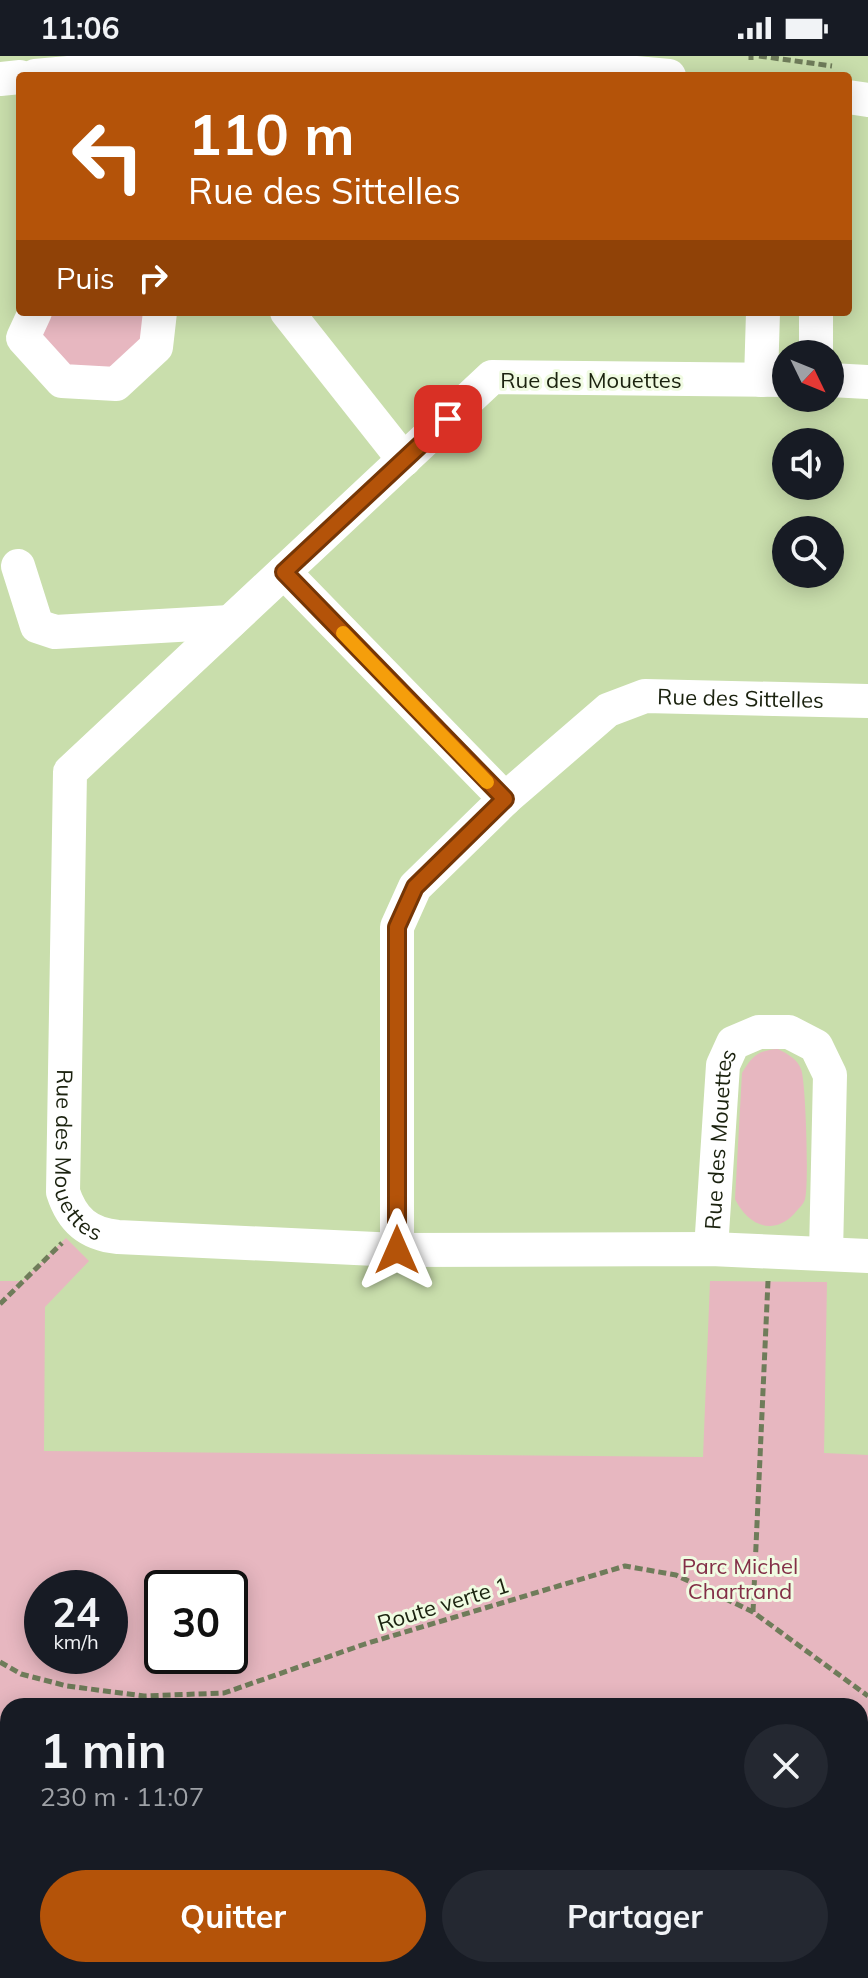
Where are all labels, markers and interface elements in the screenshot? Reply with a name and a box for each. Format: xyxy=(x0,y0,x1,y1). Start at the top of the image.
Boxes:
text: 11:06 xyxy=(40,9,119,47)
text: 110 m xyxy=(188,99,355,169)
icon: left xyxy=(56,104,160,208)
text: Rue des Sittelles xyxy=(188,168,461,213)
icon: right xyxy=(131,256,175,300)
text: Puis xyxy=(56,259,115,297)
north arrow xyxy=(772,340,844,412)
map controls xyxy=(772,340,844,588)
street label: Rue des Mouettes xyxy=(500,366,682,394)
pin xyxy=(414,385,482,453)
icon: arrive xyxy=(426,397,470,441)
button: sound xyxy=(772,428,844,500)
button: search xyxy=(772,516,844,588)
street label: Rue des Sittelles xyxy=(657,682,824,714)
street label: Rue des Mouettes xyxy=(698,1044,743,1231)
street label: Rue des Mouettes xyxy=(48,1069,106,1247)
position arrow xyxy=(355,1208,439,1292)
park label: Parc Michel Chartrand xyxy=(682,1552,798,1605)
speed limit sign: 30 xyxy=(144,1570,248,1674)
street label: Route verte 1 xyxy=(374,1571,512,1637)
text: 24 xyxy=(52,1587,100,1637)
text: km/h xyxy=(53,1629,99,1654)
text: 1 min xyxy=(40,1720,167,1780)
button: close xyxy=(744,1724,828,1808)
text: 230 m · 11:07 xyxy=(40,1780,204,1813)
button: Quitter xyxy=(40,1870,426,1962)
button: Partager xyxy=(442,1870,828,1962)

